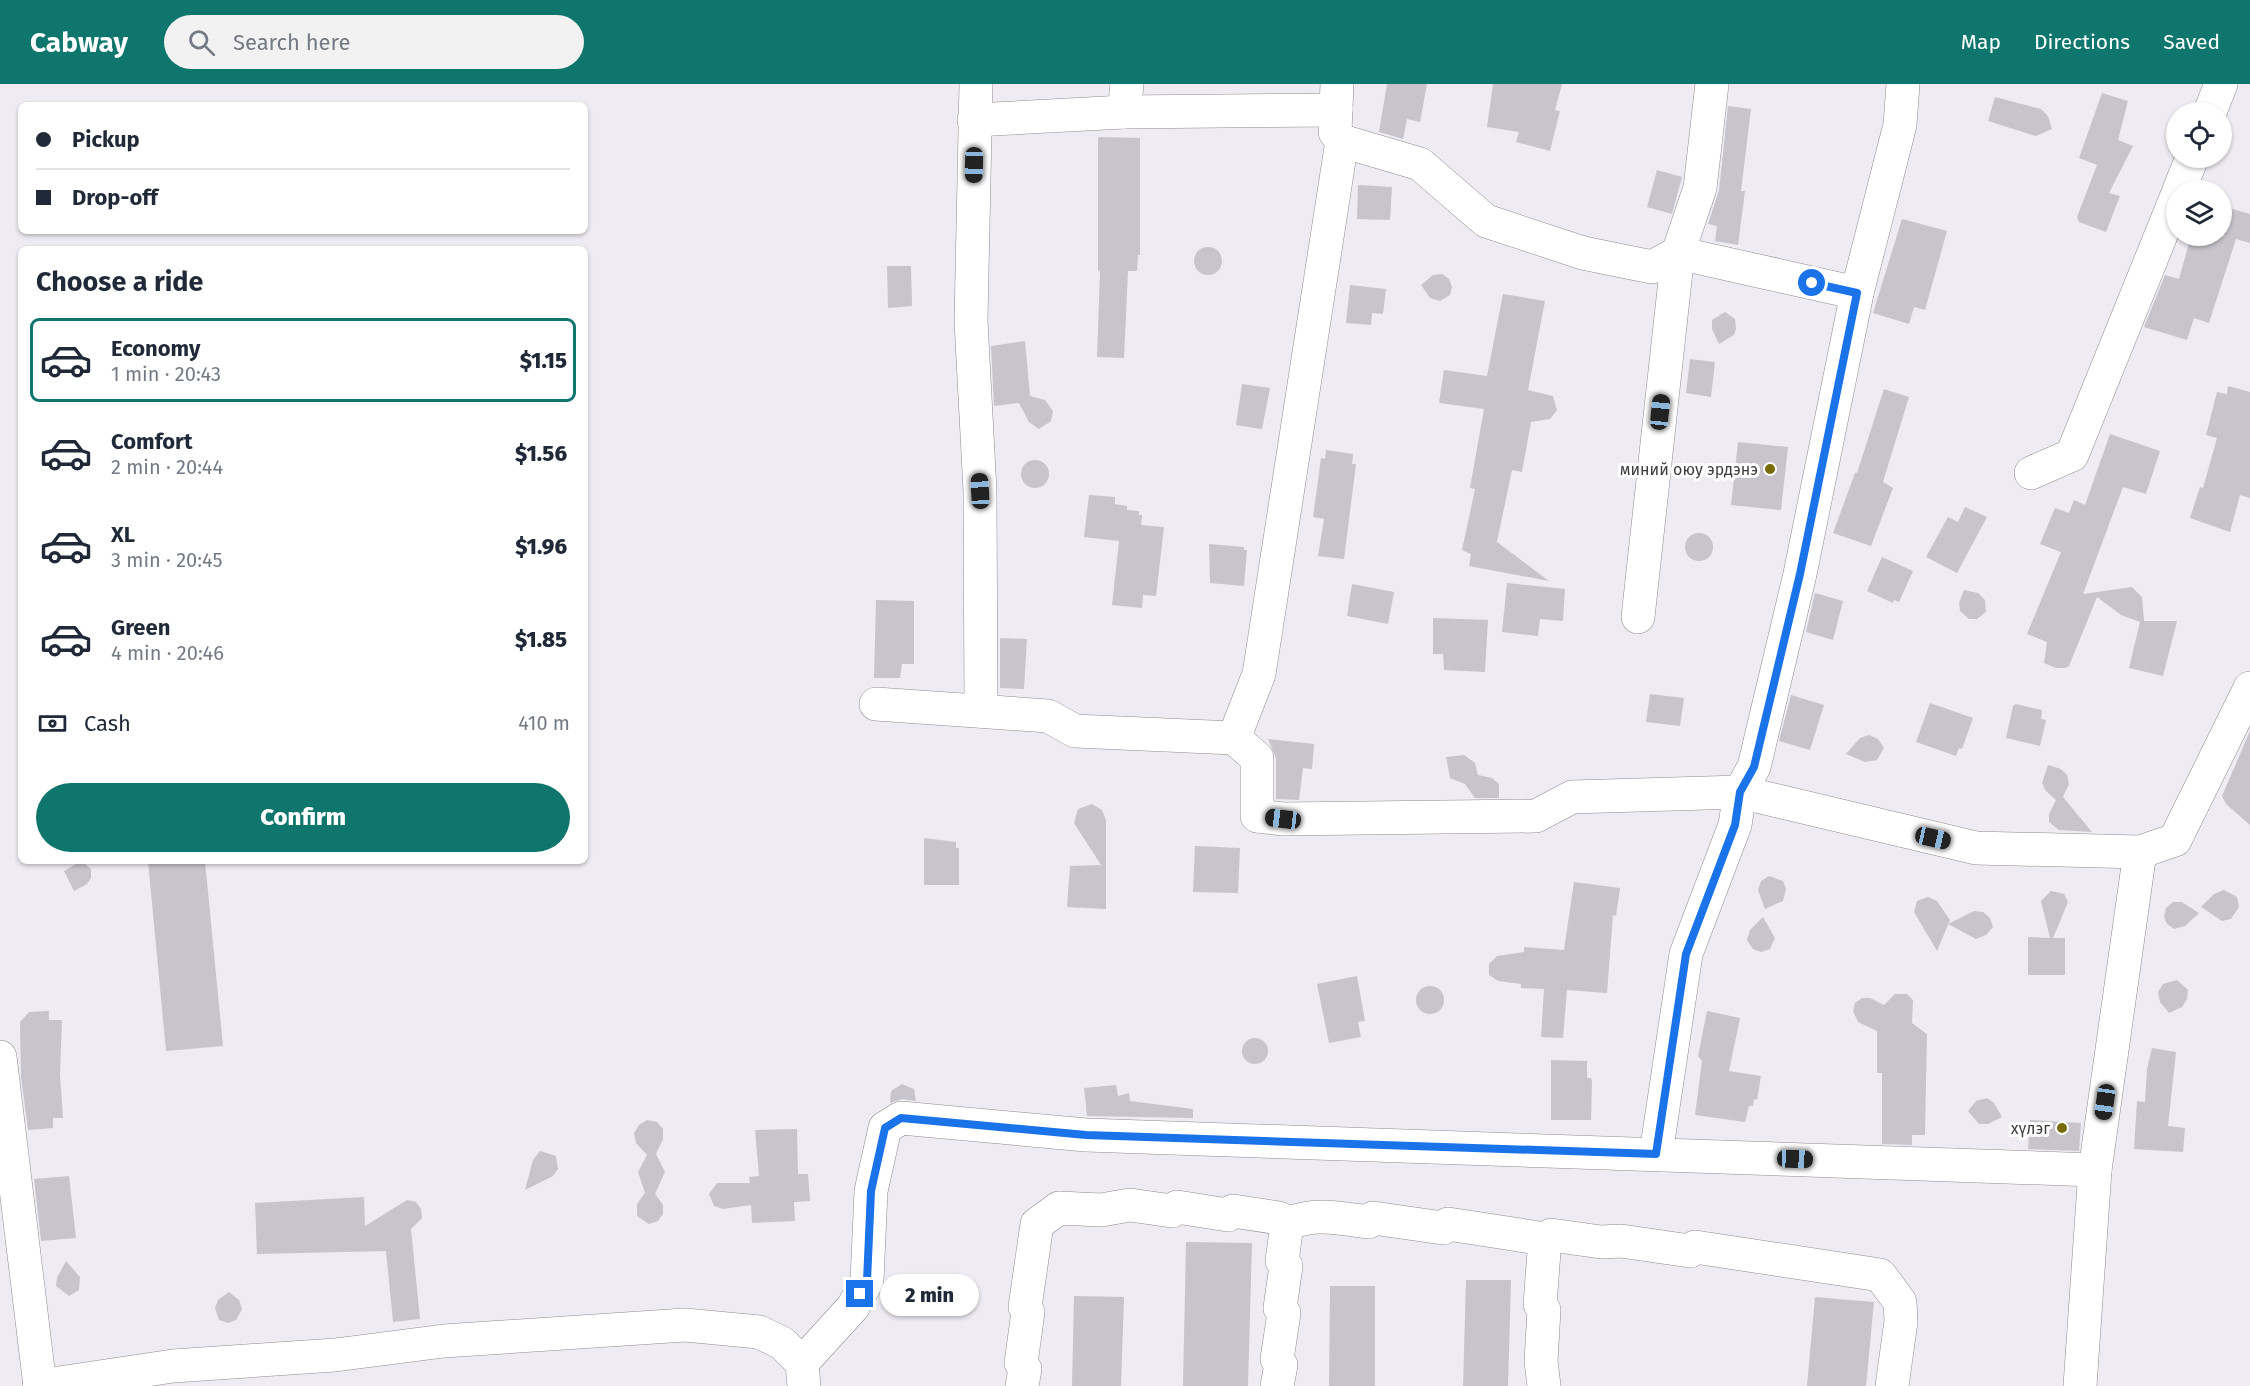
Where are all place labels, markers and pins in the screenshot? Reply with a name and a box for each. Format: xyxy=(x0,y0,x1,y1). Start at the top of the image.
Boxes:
place label: миний оюу эрдэнэ xyxy=(1620,460,1758,479)
marker: миний оюу эрдэнэ xyxy=(1763,462,1777,476)
place label: хүлэг xyxy=(2011,1119,2050,1138)
marker: хүлэг xyxy=(2055,1121,2069,1135)

